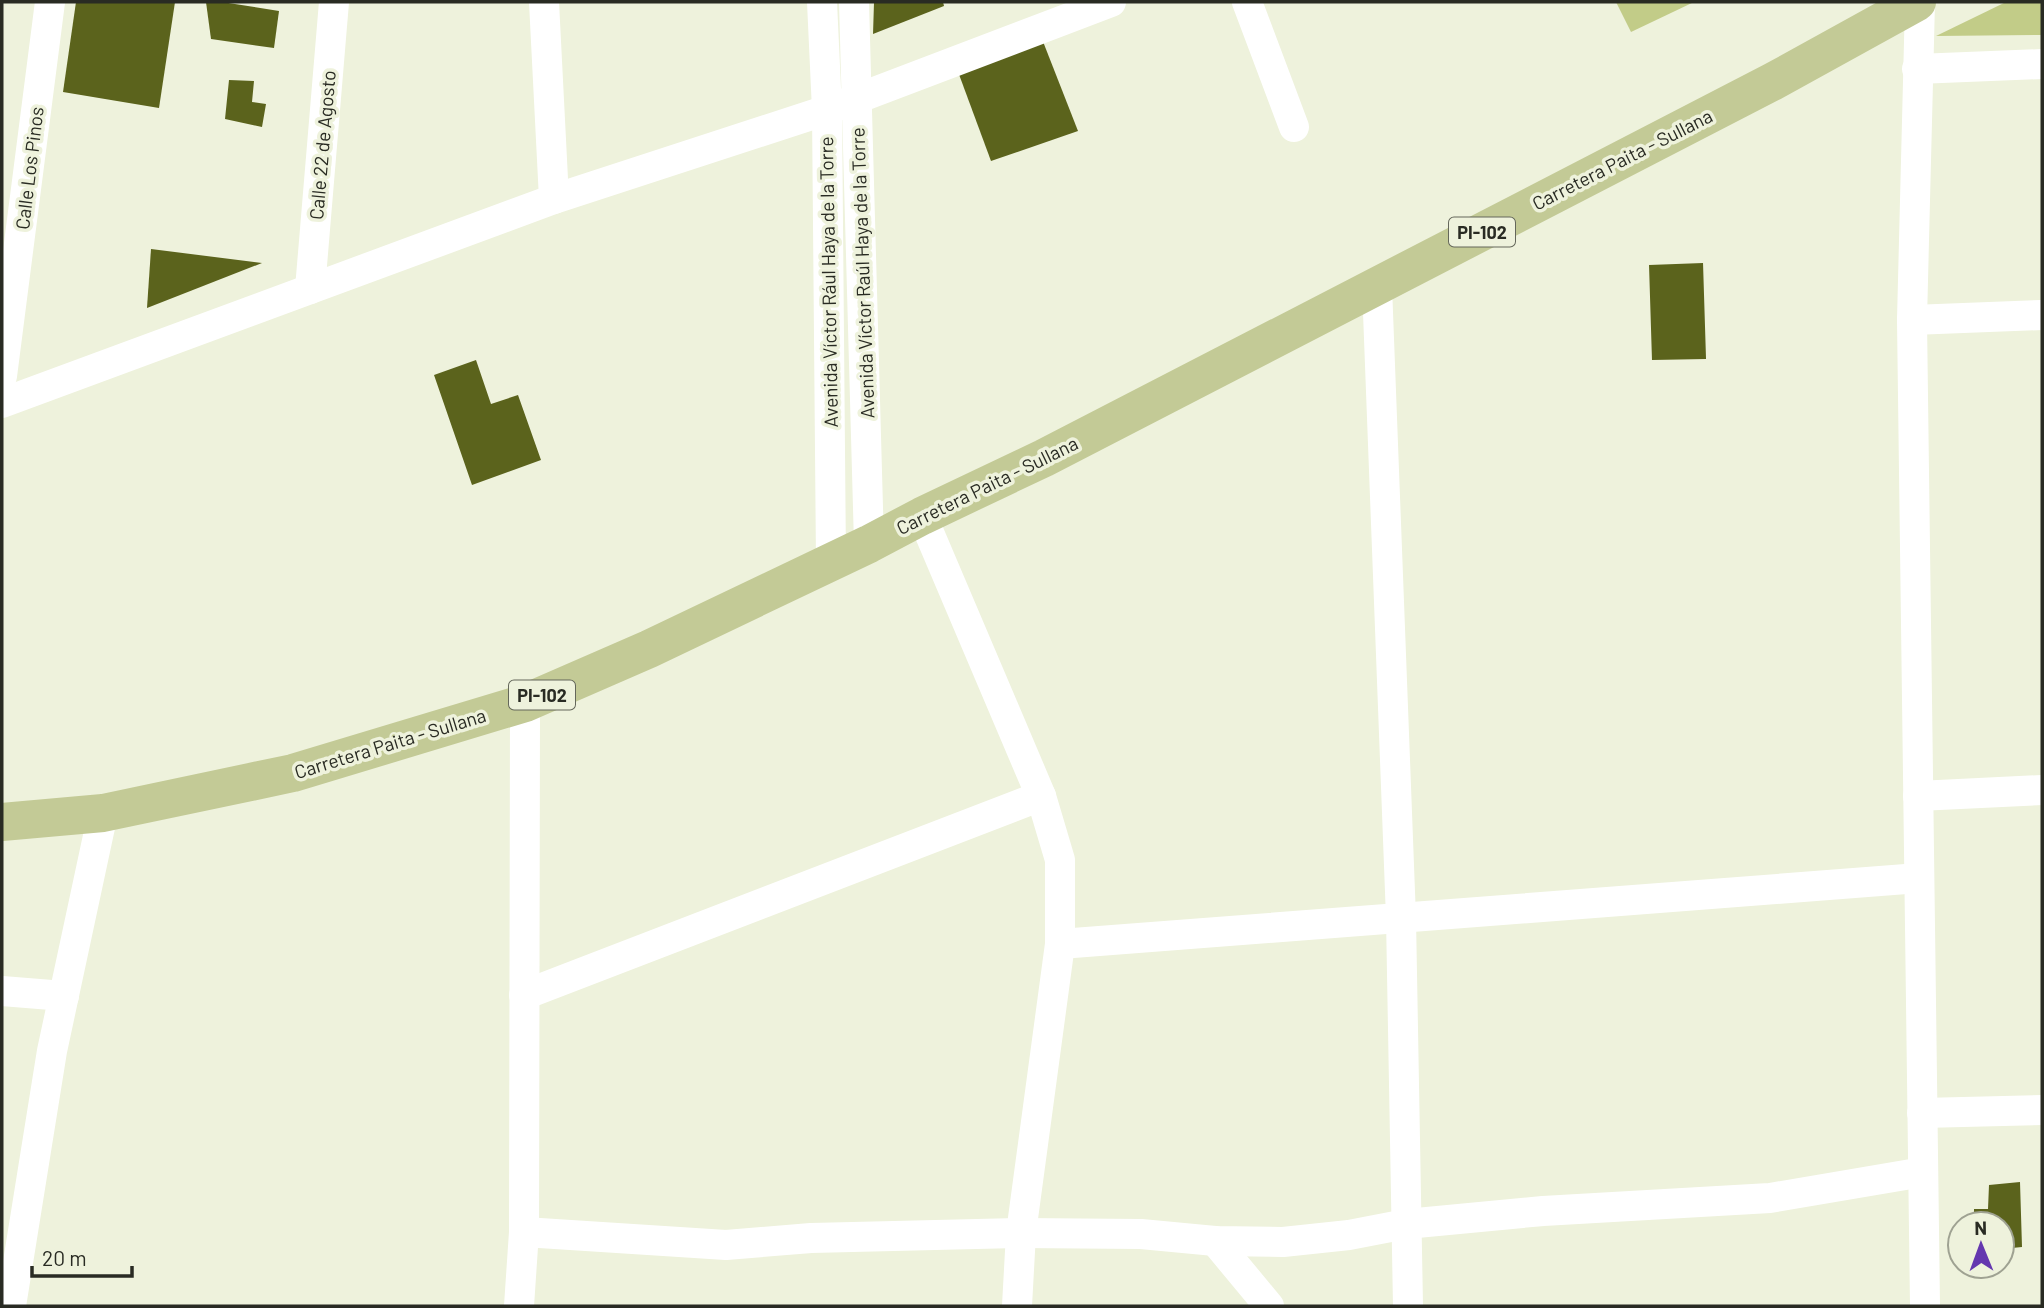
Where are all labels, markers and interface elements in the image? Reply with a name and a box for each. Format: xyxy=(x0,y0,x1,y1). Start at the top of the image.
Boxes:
street label: Calle 22 de Agosto xyxy=(304,69,340,221)
street label: Carretera Paita - Sullana xyxy=(1528,104,1716,214)
street label: Calle Los Pinos xyxy=(10,105,48,231)
street label: Avenida Víctor Raúl Haya de la Torre xyxy=(845,127,879,419)
street label: Avenida Víctor Rául Haya de la Torre xyxy=(814,136,842,428)
road number: PI-102 xyxy=(1449,218,1515,246)
street label: Carretera Paita - Sullana xyxy=(892,431,1082,539)
road number: PI-102 xyxy=(509,680,575,710)
street label: Carretera Paita - Sullana xyxy=(291,703,489,783)
north arrow xyxy=(1946,1210,2016,1280)
text: N xyxy=(1974,1216,1987,1239)
scale bar xyxy=(32,1234,131,1278)
text: 20 m xyxy=(42,1245,87,1270)

